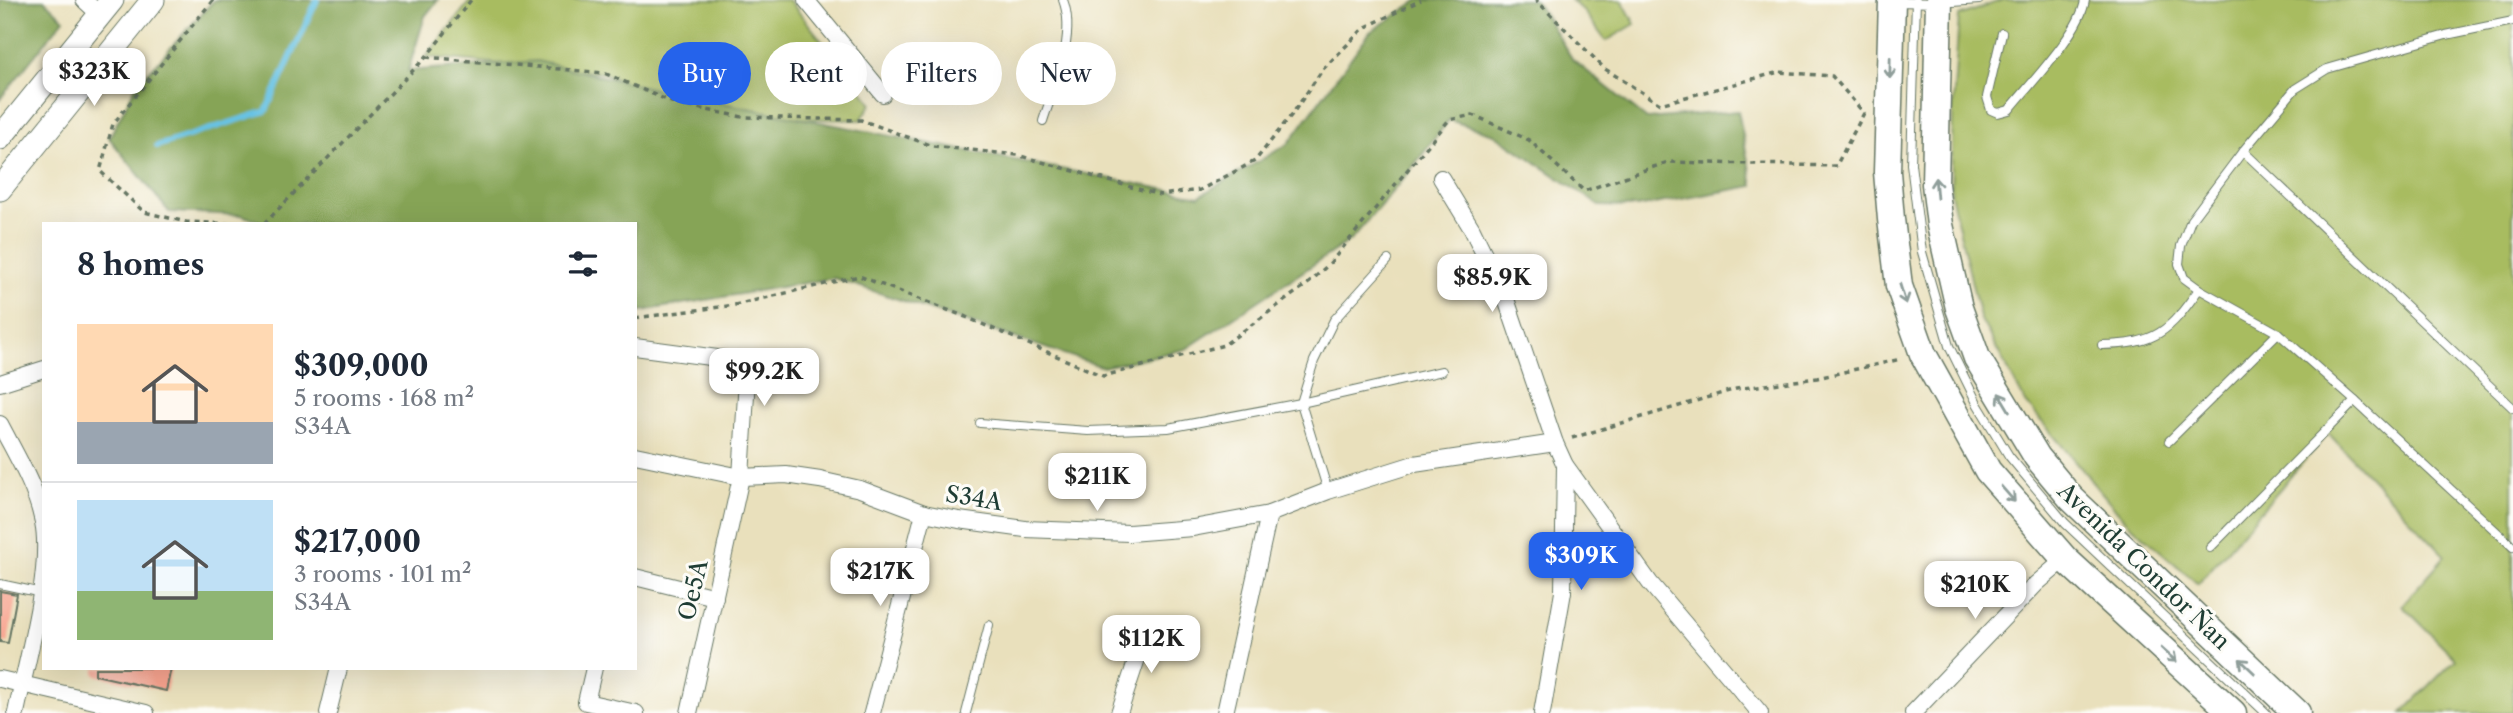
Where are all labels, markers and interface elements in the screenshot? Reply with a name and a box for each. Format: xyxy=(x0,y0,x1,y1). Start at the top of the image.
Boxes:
chip: Buy xyxy=(658,42,751,105)
chip: Rent xyxy=(765,42,867,105)
chip: Filters xyxy=(881,42,1002,105)
chip: New xyxy=(1016,42,1116,105)
pin: $323K xyxy=(45,48,143,108)
one-way arrow xyxy=(1883,56,1897,79)
text: $323K xyxy=(59,57,129,85)
one-way arrow xyxy=(1929,177,1942,200)
icon: filters xyxy=(564,245,602,283)
text: 8 homes xyxy=(77,246,204,283)
pin: $85.9K xyxy=(1435,254,1549,314)
text: $85.9K xyxy=(1453,263,1531,291)
one-way arrow xyxy=(1898,283,1910,305)
text: $309,000 xyxy=(294,347,429,384)
pin: $99.2K xyxy=(707,348,821,408)
icon: home xyxy=(133,352,217,436)
text: $99.2K xyxy=(725,357,803,385)
text: 5 rooms · 168 m² xyxy=(294,384,474,412)
one-way arrow xyxy=(1997,393,2011,413)
text: S34A xyxy=(294,412,351,440)
pin: $211K xyxy=(1048,454,1146,513)
text: $211K xyxy=(1064,462,1130,490)
street label: Avenida Condor Ñan xyxy=(2051,476,2236,655)
street label: S34A xyxy=(944,480,1005,516)
one-way arrow xyxy=(2000,485,2016,503)
text: $217,000 xyxy=(294,523,421,560)
icon: home xyxy=(133,528,217,612)
pin: $309K xyxy=(1532,532,1630,592)
text: $309K xyxy=(1545,541,1617,569)
pin: $217K xyxy=(831,548,929,608)
street label: Oe5A xyxy=(672,556,714,623)
text: $217K xyxy=(846,557,914,585)
text: 3 rooms · 101 m² xyxy=(294,560,471,588)
pin: $210K xyxy=(1926,562,2024,621)
text: $210K xyxy=(1940,570,2010,598)
text: S34A xyxy=(294,588,351,616)
pin: $112K xyxy=(1102,616,1200,675)
text: $112K xyxy=(1118,624,1184,652)
one-way arrow xyxy=(2160,646,2177,663)
one-way arrow xyxy=(2238,658,2256,674)

